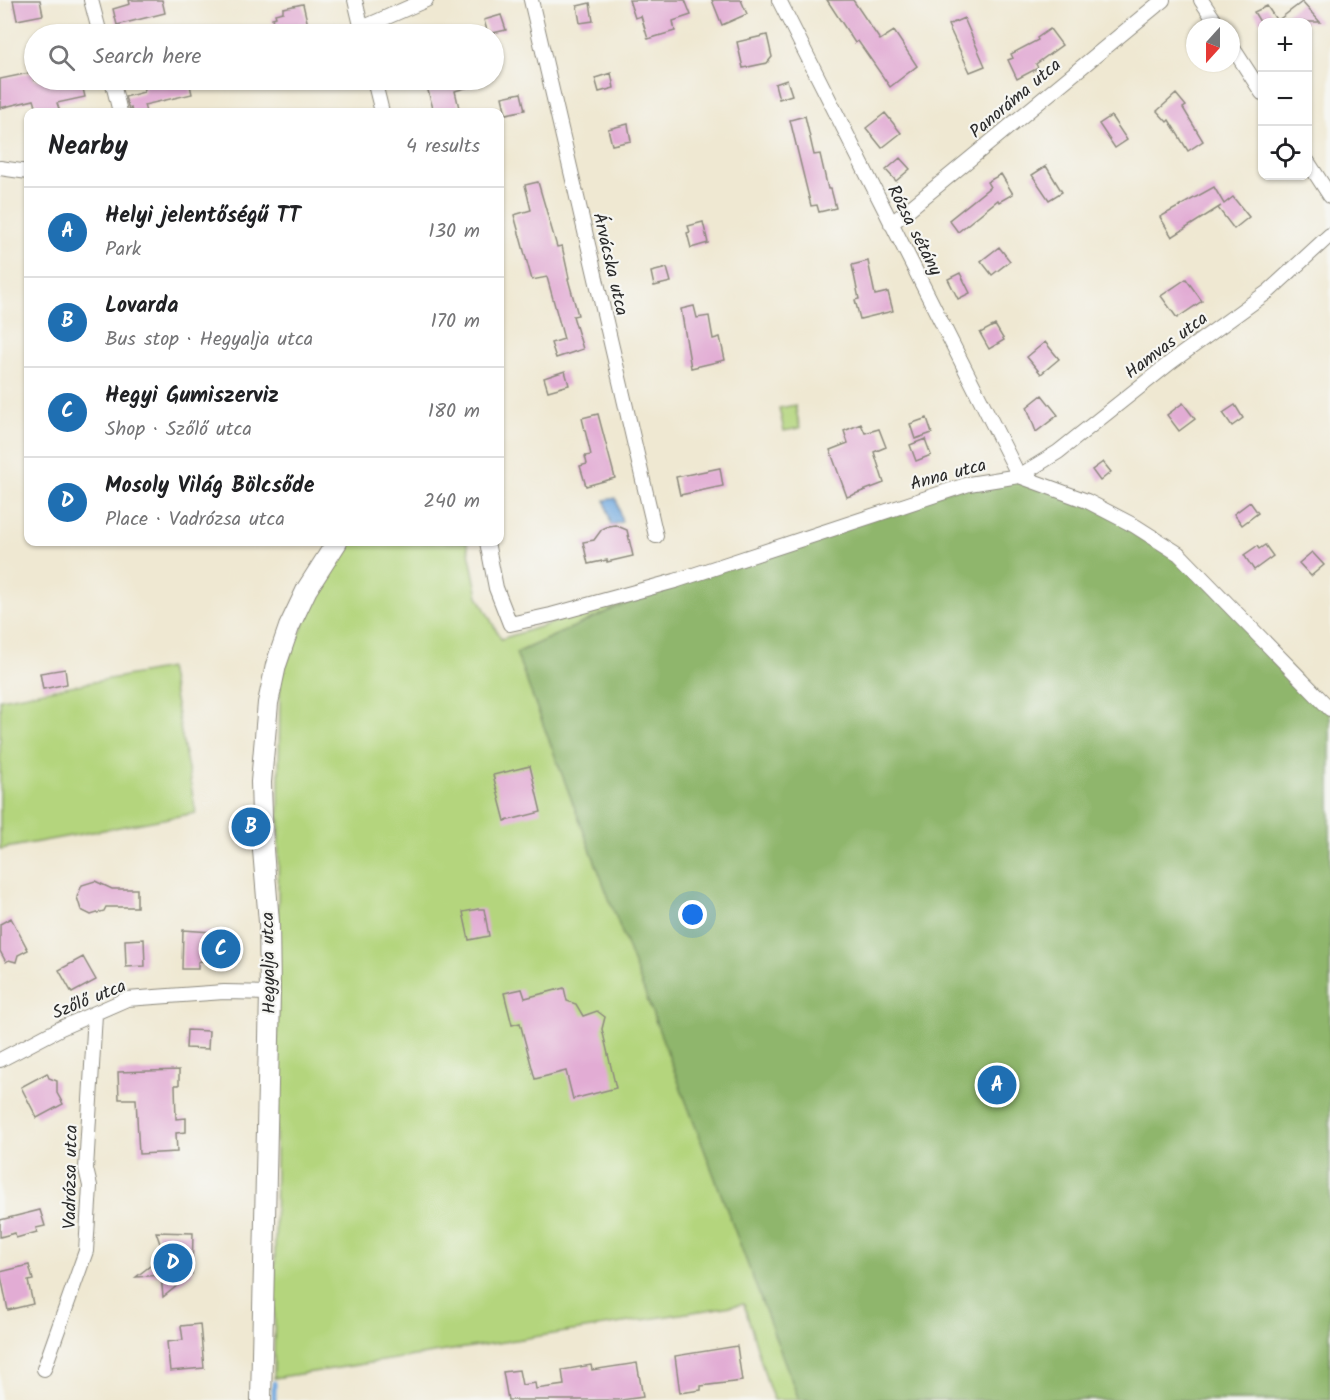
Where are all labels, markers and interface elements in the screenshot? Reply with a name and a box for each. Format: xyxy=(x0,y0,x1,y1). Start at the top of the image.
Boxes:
north arrow xyxy=(1186,18,1240,72)
map controls xyxy=(1258,18,1312,180)
button: + xyxy=(1258,18,1312,72)
search box xyxy=(24,24,504,90)
text: Search here xyxy=(93,40,201,75)
icon: search xyxy=(45,41,78,74)
street label: Panoráma utca xyxy=(964,52,1068,146)
button: − xyxy=(1258,72,1312,126)
text: Nearby xyxy=(48,126,128,168)
button: locate xyxy=(1258,126,1312,180)
text: 4 results xyxy=(406,131,480,163)
street label: Rózsa sétány xyxy=(878,180,949,282)
text: Helyi jelentőségű TT xyxy=(105,199,300,234)
street label: Árvácska utca xyxy=(584,210,635,319)
text: A xyxy=(61,216,74,248)
text: 130 m xyxy=(428,216,480,248)
text: Park xyxy=(105,234,141,266)
text: Lovarda xyxy=(105,289,179,324)
street label: Hamvas utca xyxy=(1119,305,1215,387)
text: B xyxy=(61,306,74,338)
text: 170 m xyxy=(431,306,480,338)
text: Bus stop · Hegyalja utca xyxy=(105,324,313,356)
text: Hegyi Gumiszerviz xyxy=(105,379,279,414)
text: C xyxy=(61,396,74,428)
text: 180 m xyxy=(428,396,480,428)
text: Shop · Szőlő utca xyxy=(105,414,252,446)
street label: Anna utca xyxy=(907,451,990,500)
text: Mosoly Világ Bölcsőde xyxy=(105,469,315,504)
text: D xyxy=(61,486,74,518)
text: 240 m xyxy=(423,486,480,518)
text: Place · Vadrózsa utca xyxy=(105,504,285,536)
pin: B xyxy=(232,804,270,850)
your location xyxy=(678,900,707,929)
street label: Hegyalja utca xyxy=(254,912,285,1014)
pin: C xyxy=(202,926,240,972)
street label: Szőlő utca xyxy=(48,972,131,1028)
pin: A xyxy=(978,1062,1016,1108)
street label: Vadrózsa utca xyxy=(56,1125,87,1229)
pin: D xyxy=(154,1240,192,1286)

